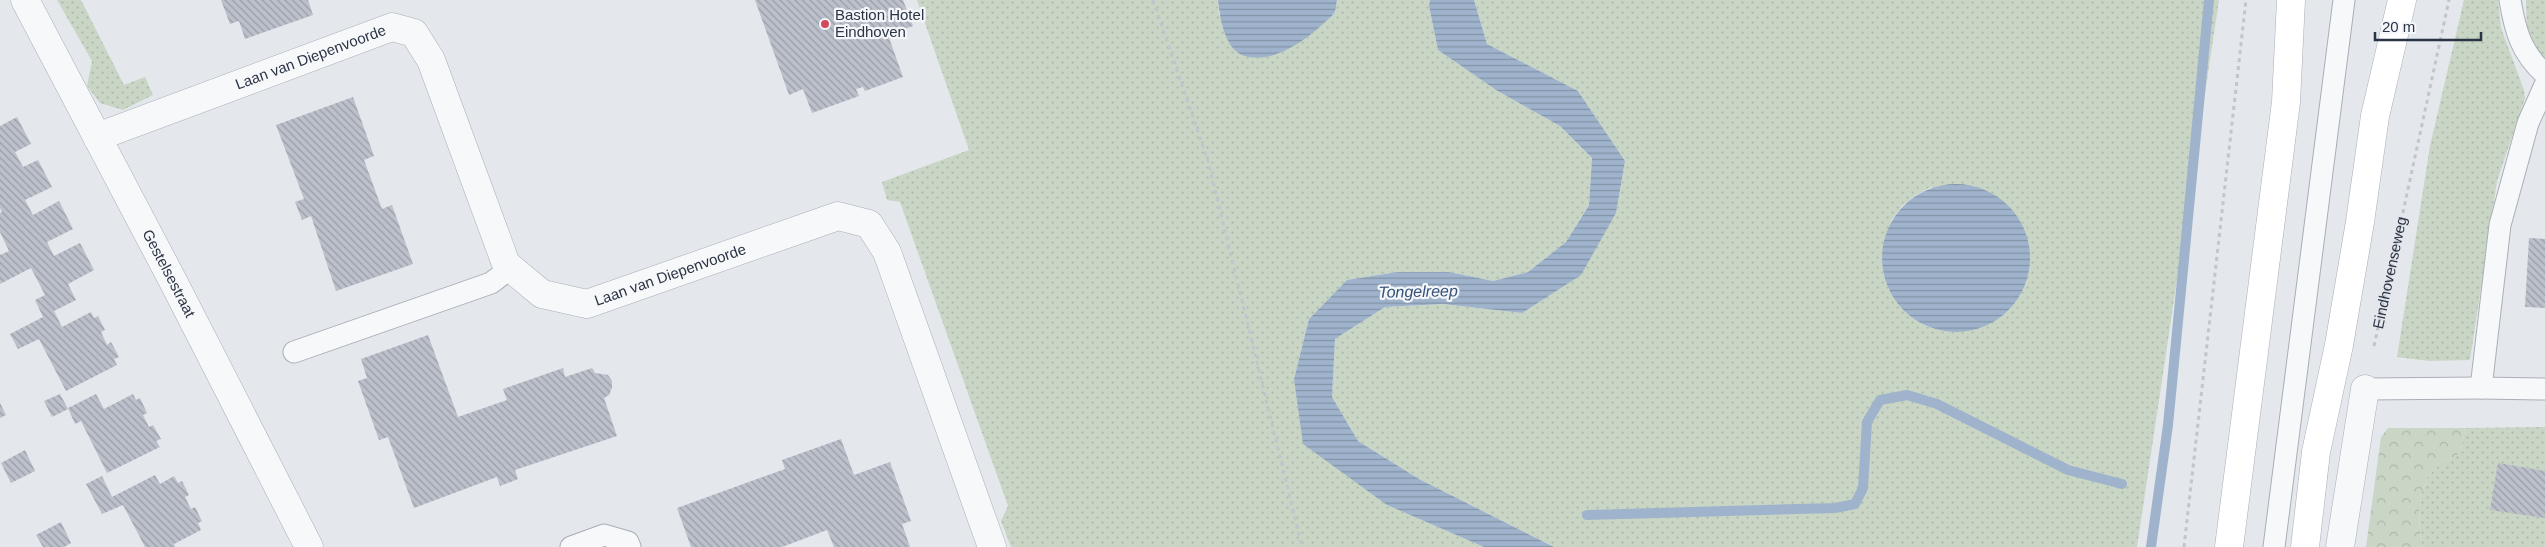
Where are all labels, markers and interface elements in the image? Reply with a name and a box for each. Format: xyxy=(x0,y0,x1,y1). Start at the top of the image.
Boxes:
place label: Bastion Hotel Eindhoven xyxy=(835,6,924,40)
scale bar xyxy=(2375,10,2481,42)
marker: Bastion Hotel Eindhoven xyxy=(819,18,831,30)
text: 20 m xyxy=(2382,18,2415,35)
street label: Laan van Diepenvoorde xyxy=(233,21,388,93)
street label: Eindhovenseweg xyxy=(2369,215,2410,330)
street label: Gestelsestraat xyxy=(139,226,199,321)
street label: Laan van Diepenvoorde xyxy=(592,240,748,309)
water label: Tongelreep xyxy=(1378,282,1458,301)

